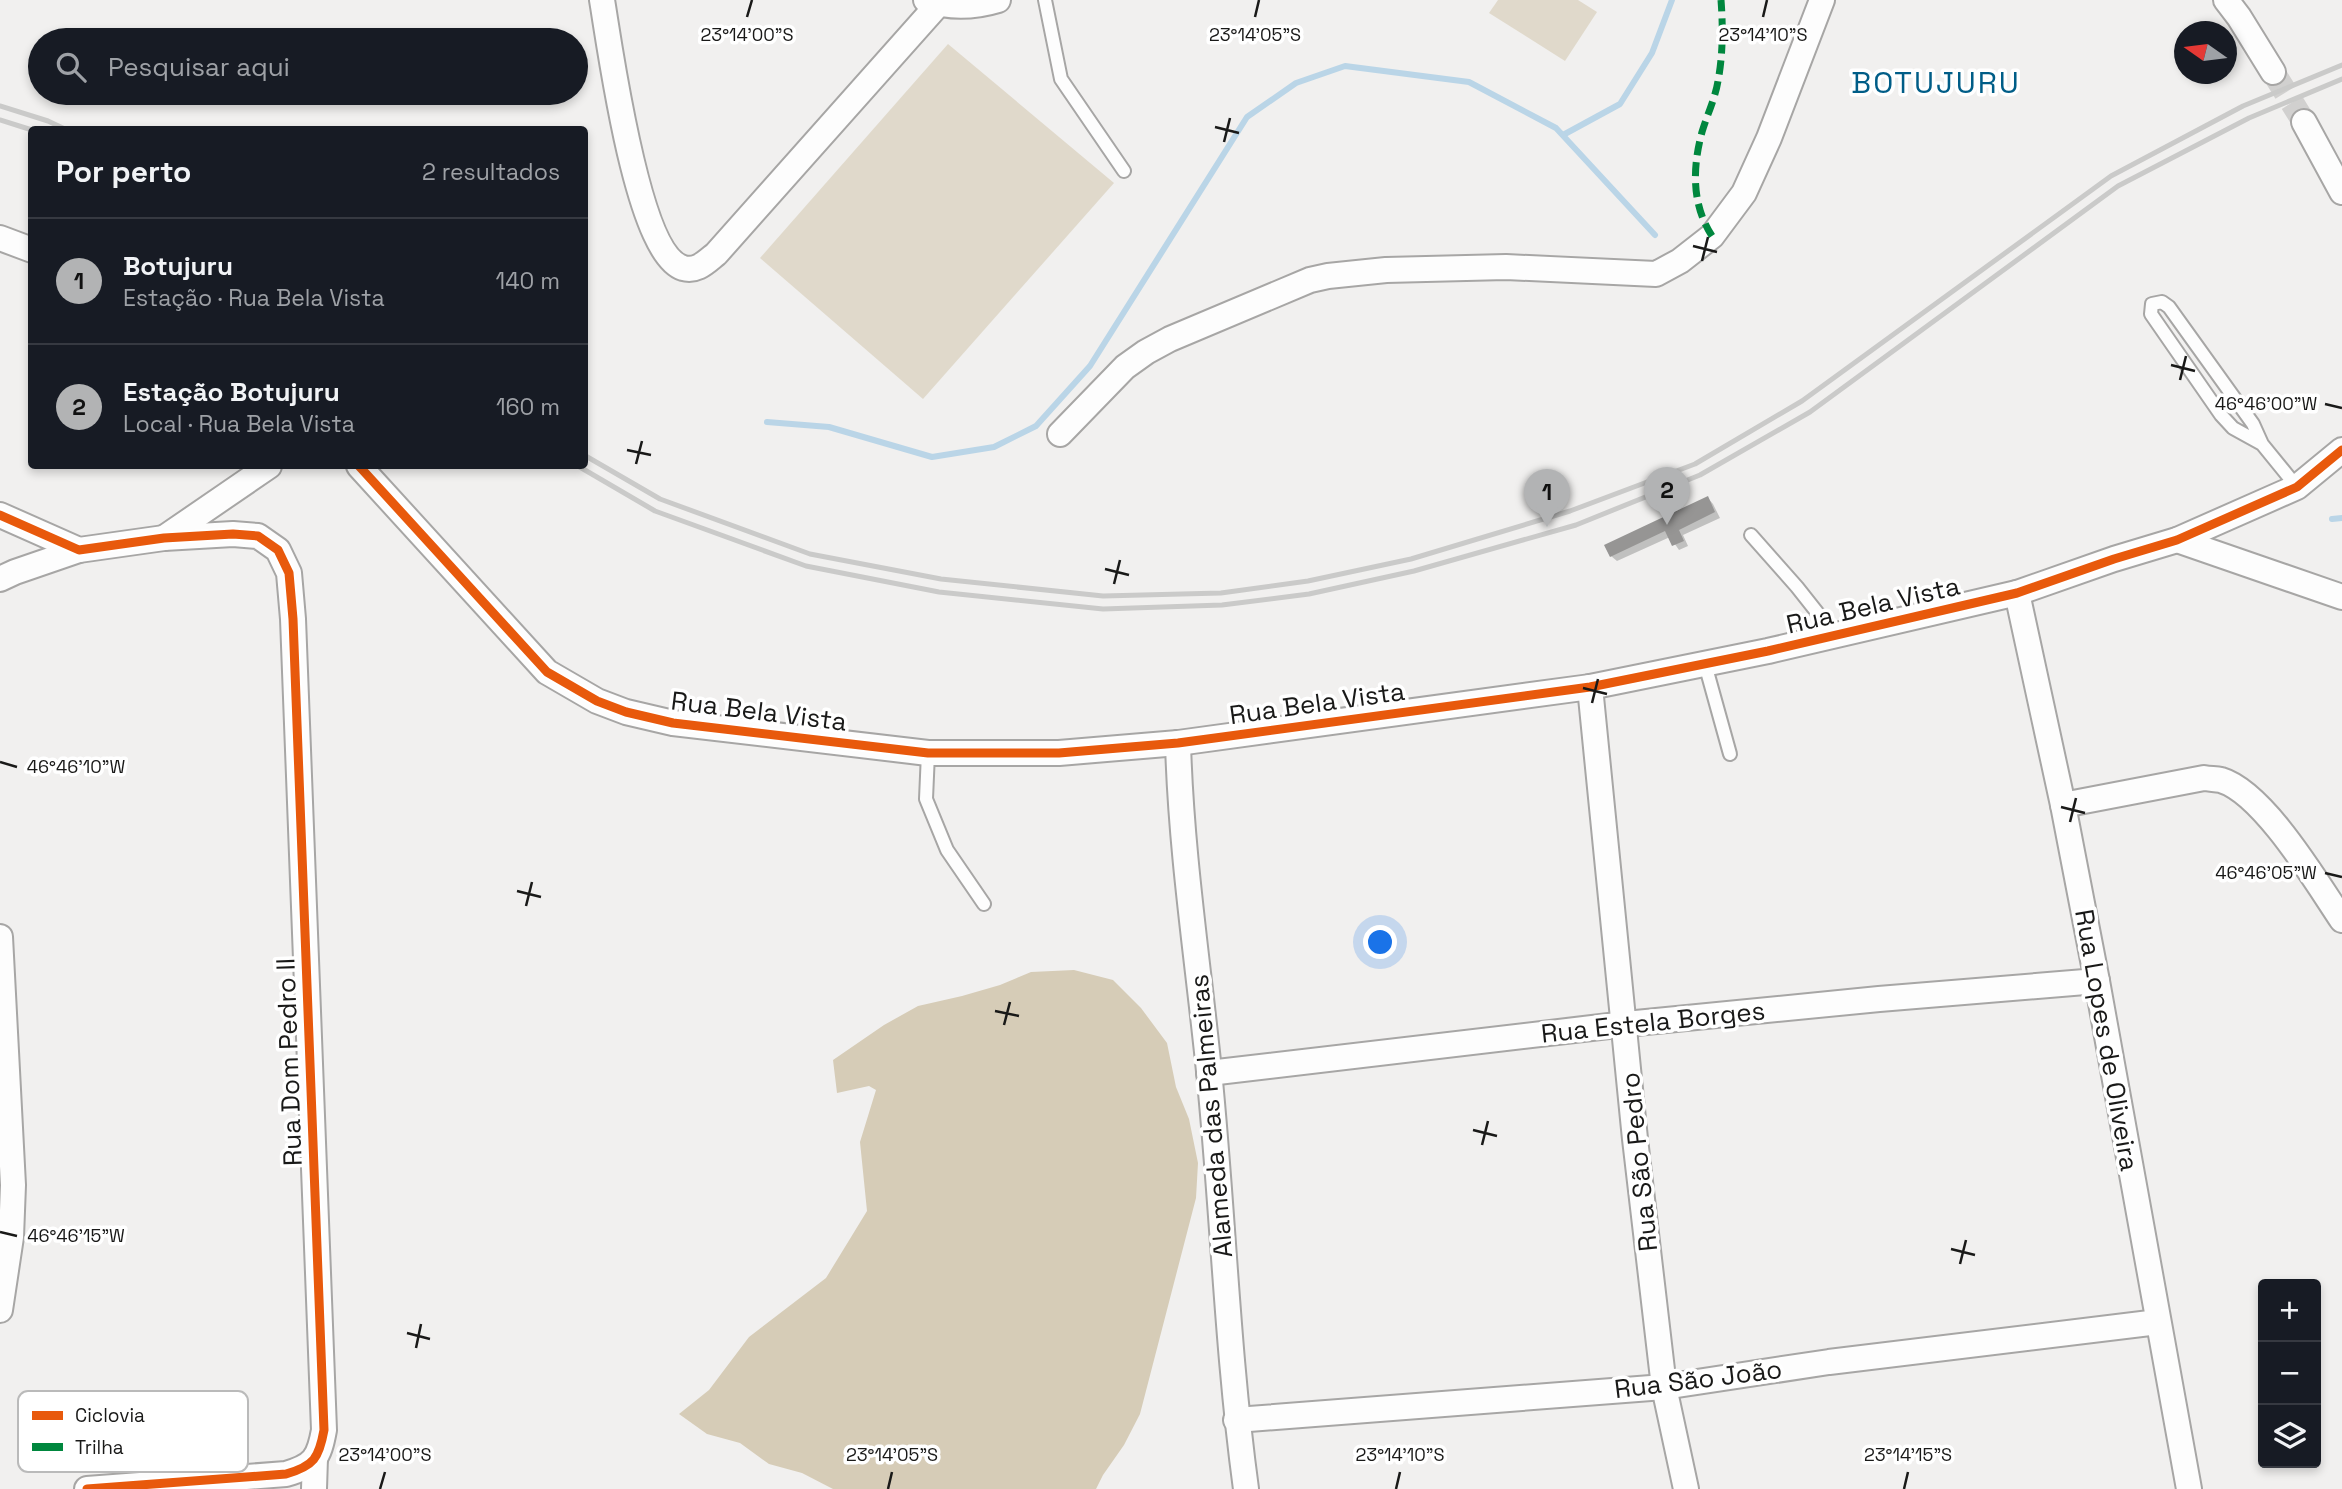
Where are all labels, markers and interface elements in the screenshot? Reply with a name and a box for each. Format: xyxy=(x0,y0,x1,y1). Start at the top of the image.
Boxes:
north arrow xyxy=(2174,21,2237,84)
text: 23°14'00"S xyxy=(701,23,793,46)
text: 23°14'05"S xyxy=(1209,23,1301,46)
text: 23°14'10"S xyxy=(1719,23,1807,46)
search box xyxy=(28,28,588,105)
icon: search xyxy=(52,48,90,86)
text: Pesquisar aqui xyxy=(108,50,290,84)
district label: BOTUJURU xyxy=(1851,63,2021,102)
text: Por perto xyxy=(56,152,191,191)
text: 2 resultados xyxy=(422,157,560,187)
text: Botujuru xyxy=(123,249,233,283)
text: 1 xyxy=(74,266,84,296)
text: 140 m xyxy=(496,266,560,296)
text: Estação · Rua Bela Vista xyxy=(123,283,385,313)
text: Estação Botujuru xyxy=(123,375,340,409)
text: 2 xyxy=(72,392,86,422)
text: 160 m xyxy=(496,392,560,422)
text: 46°46'00"W xyxy=(2215,392,2317,415)
text: Local · Rua Bela Vista xyxy=(123,409,355,439)
pin: 2 xyxy=(1644,467,1690,525)
pin: 1 xyxy=(1524,469,1570,527)
street label: Rua Bela Vista xyxy=(1783,569,1963,641)
street label: Rua Bela Vista xyxy=(1227,674,1407,732)
street label: Rua Bela Vista xyxy=(669,683,849,739)
text: 46°46'10"W xyxy=(27,755,125,778)
text: 46°46'05"W xyxy=(2215,861,2317,884)
street label: Rua Lopes de Oliveira xyxy=(2067,906,2147,1174)
your location xyxy=(1363,925,1397,959)
street label: Rua Dom Pedro II xyxy=(268,957,310,1167)
street label: Alameda das Palmeiras xyxy=(1182,973,1240,1259)
street label: Rua Estela Borges xyxy=(1539,993,1767,1051)
street label: Rua São Pedro xyxy=(1613,1071,1665,1253)
text: 46°46'15"W xyxy=(27,1224,125,1247)
map controls xyxy=(2258,1279,2321,1468)
button: + xyxy=(2258,1279,2321,1342)
button: − xyxy=(2258,1342,2321,1405)
street label: Rua São João xyxy=(1612,1352,1784,1406)
legend xyxy=(18,1391,248,1472)
text: Ciclovia xyxy=(75,1403,145,1428)
button: layers xyxy=(2258,1405,2321,1468)
text: Trilha xyxy=(75,1435,124,1460)
text: 23°14'00"S xyxy=(339,1443,431,1466)
text: 23°14'05"S xyxy=(846,1443,938,1466)
text: 23°14'10"S xyxy=(1356,1443,1444,1466)
text: 23°14'15"S xyxy=(1864,1443,1952,1466)

